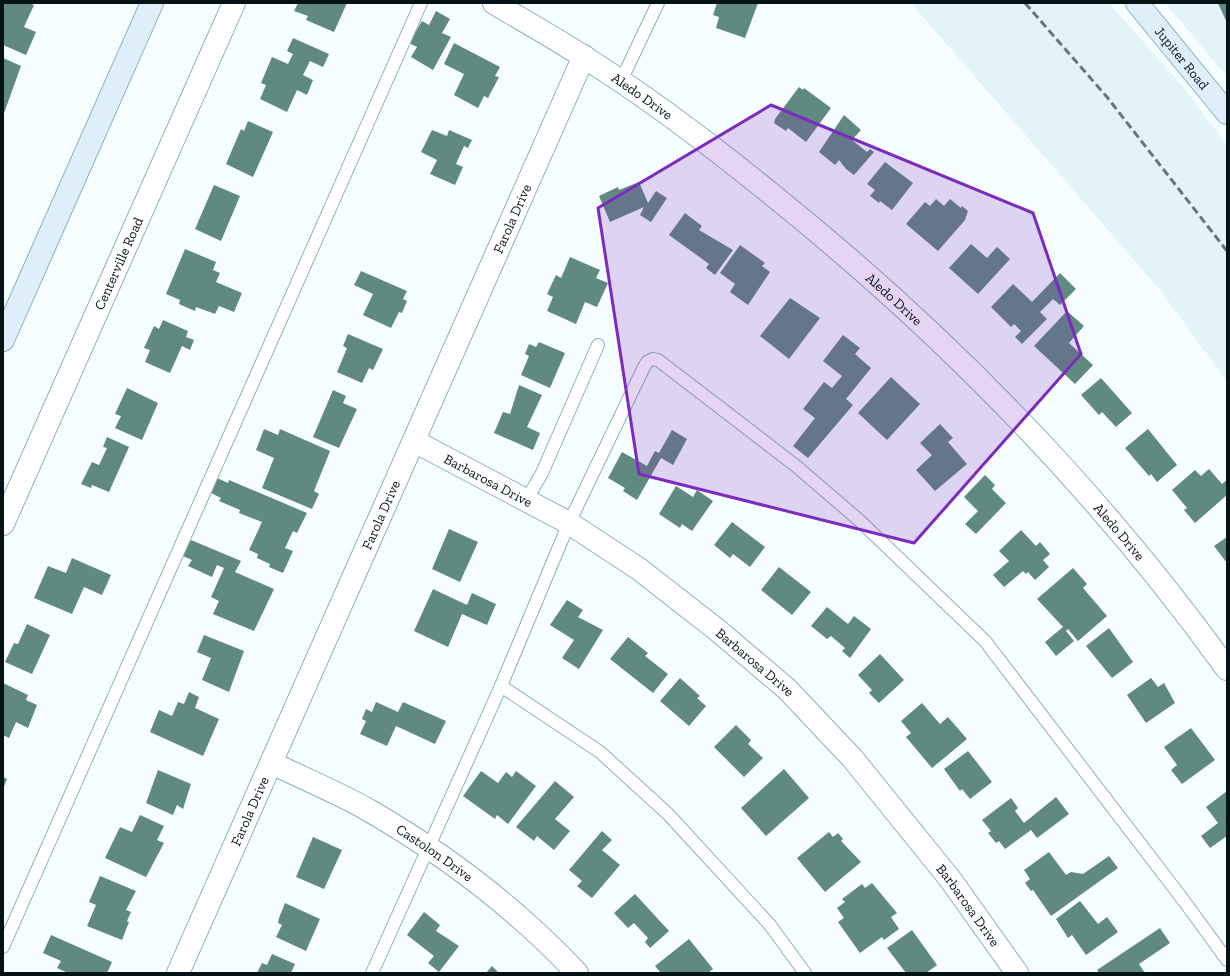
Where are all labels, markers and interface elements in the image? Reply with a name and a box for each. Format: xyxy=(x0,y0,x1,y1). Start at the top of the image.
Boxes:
street label: Jupiter Road xyxy=(1151,23,1213,93)
street label: Aledo Drive xyxy=(608,69,676,123)
street label: Farola Drive xyxy=(489,181,535,256)
street label: Centerville Road xyxy=(91,214,147,313)
street label: Aledo Drive xyxy=(862,269,926,329)
street label: Barbarosa Drive xyxy=(441,450,536,511)
street label: Farola Drive xyxy=(358,477,404,552)
street label: Aledo Drive xyxy=(1090,499,1149,564)
street label: Barbarosa Drive xyxy=(712,624,798,700)
street label: Farola Drive xyxy=(227,773,273,849)
street label: Castolon Drive xyxy=(393,820,477,885)
street label: Barbarosa Drive xyxy=(933,860,1004,950)

